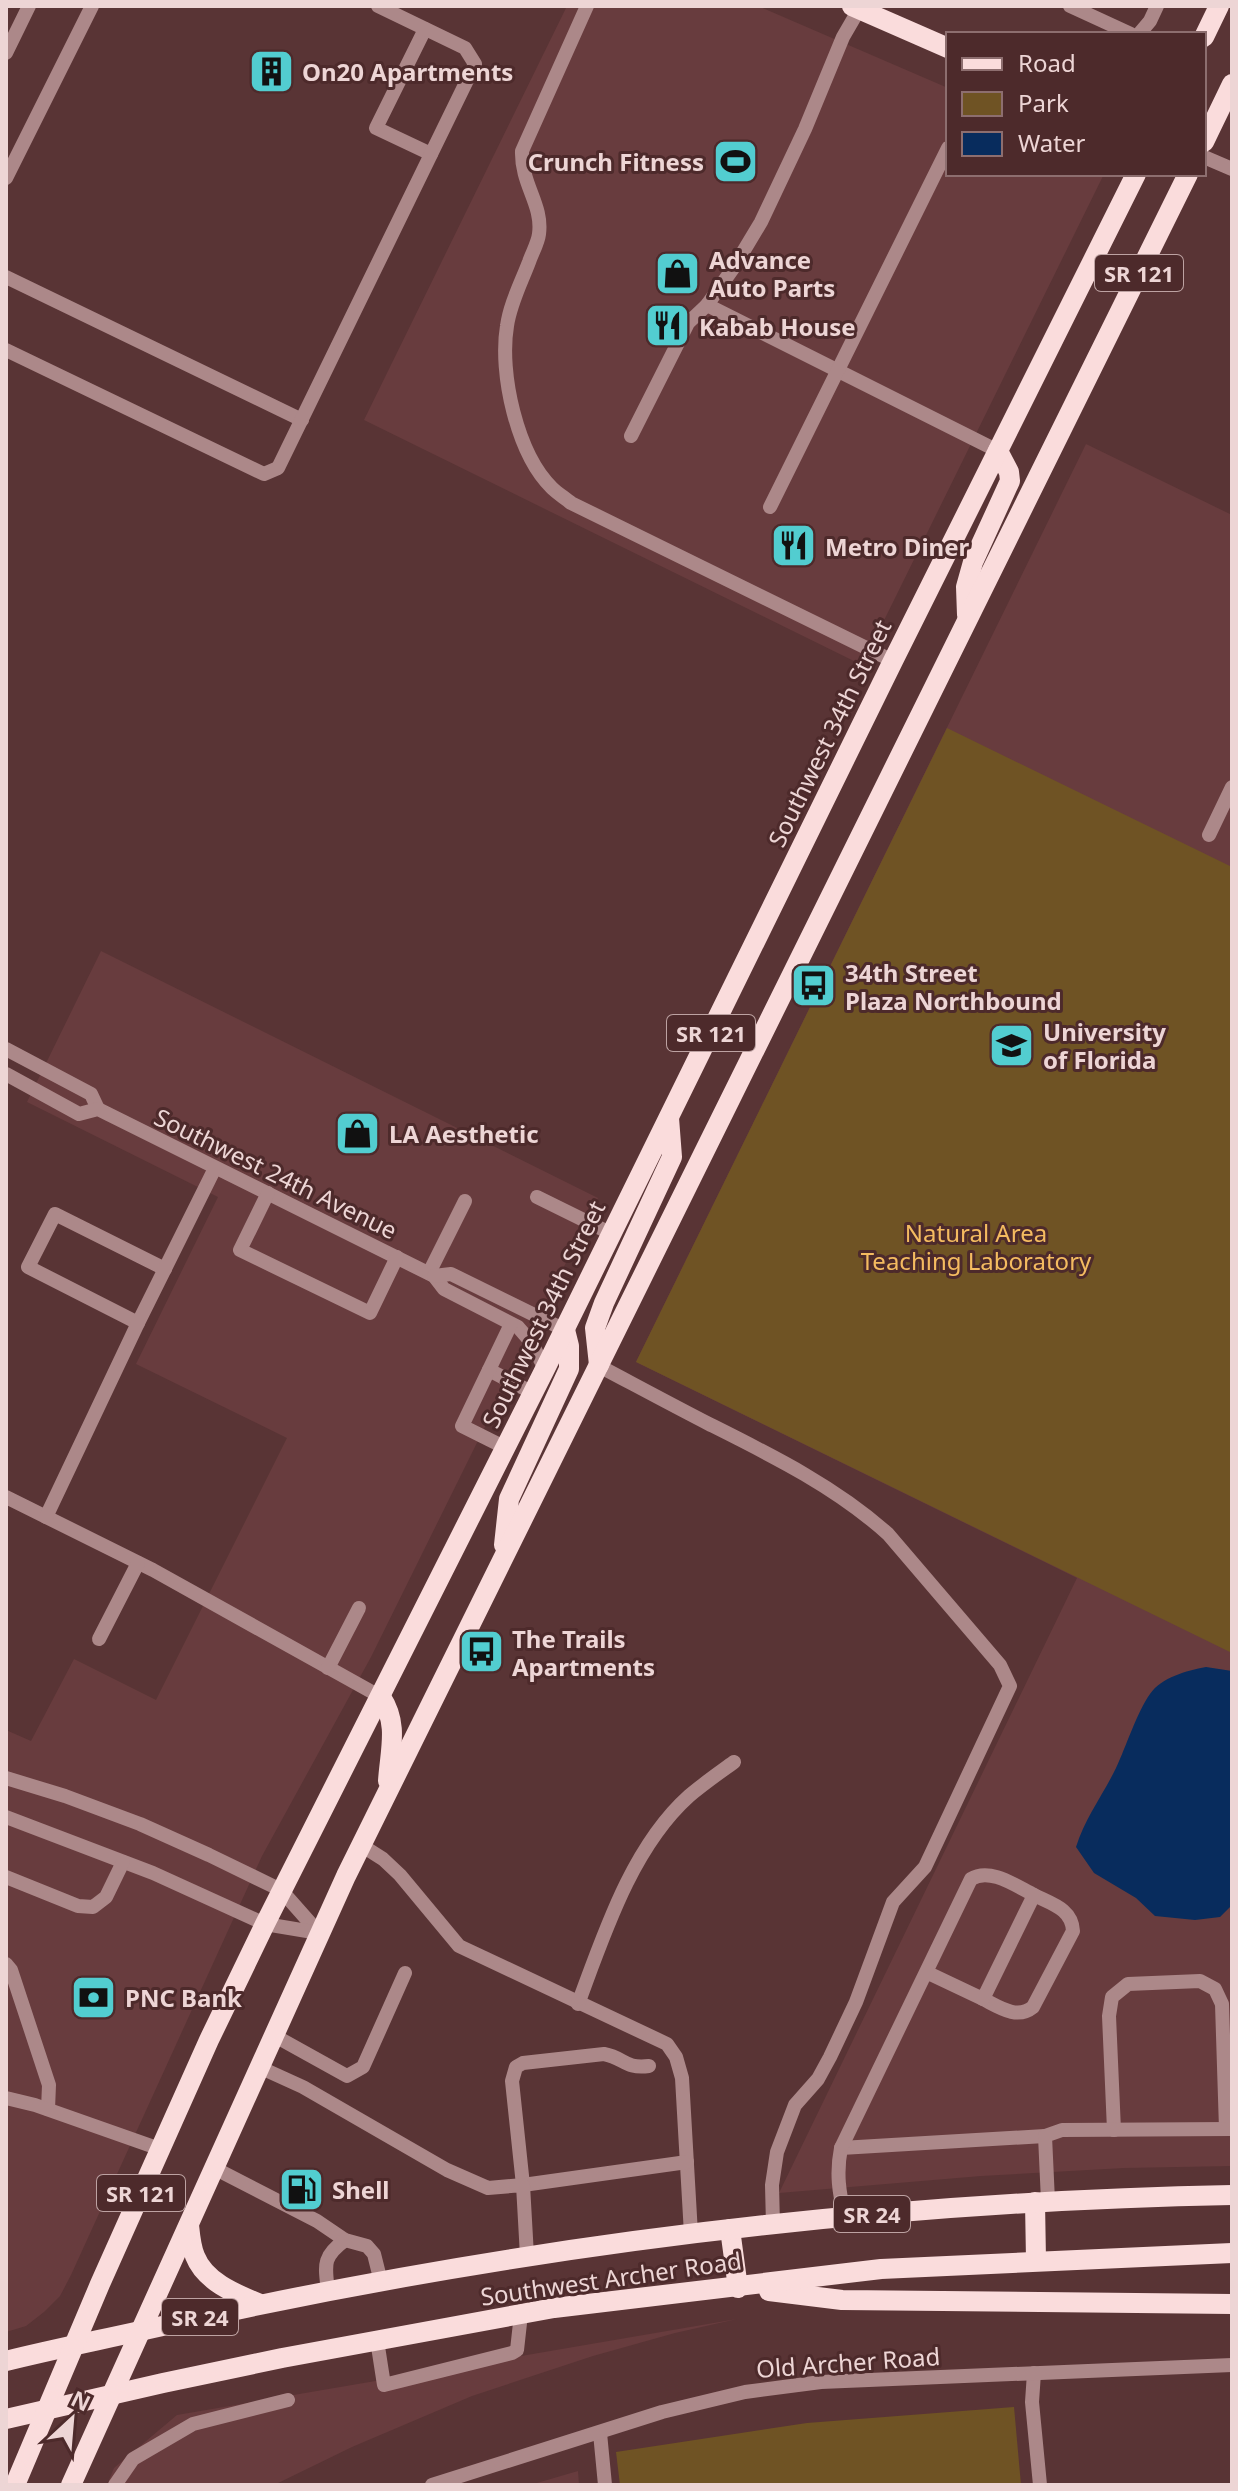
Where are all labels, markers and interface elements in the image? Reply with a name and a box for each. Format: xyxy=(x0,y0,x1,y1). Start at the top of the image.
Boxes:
legend xyxy=(946,32,1206,176)
text: Road xyxy=(1018,46,1076,79)
building icon: On20 Apartments xyxy=(247,47,295,95)
place label: On20 Apartments xyxy=(302,55,513,88)
text: Park xyxy=(1018,86,1069,119)
text: Water xyxy=(1018,126,1086,159)
sports icon: Crunch Fitness xyxy=(711,137,759,185)
place label: Crunch Fitness xyxy=(528,145,704,178)
place label: Advance Auto Parts xyxy=(709,243,835,304)
shop icon: Advance Auto Parts xyxy=(654,249,702,297)
road number: SR 121 xyxy=(1095,255,1183,291)
restaurant icon: Kabab House xyxy=(644,302,692,350)
place label: Kabab House xyxy=(699,310,856,343)
restaurant icon: Metro Diner xyxy=(770,522,818,570)
place label: Metro Diner xyxy=(825,530,970,563)
street label: Southwest 34th Street xyxy=(760,614,899,852)
place label: 34th Street Plaza Northbound xyxy=(845,956,1062,1017)
bus stop icon: 34th Street Plaza Northbound xyxy=(790,962,838,1010)
road number: SR 121 xyxy=(667,1015,755,1051)
place label: University of Florida xyxy=(1043,1015,1166,1076)
school or university icon: University of Florida xyxy=(988,1021,1036,1069)
street label: Southwest 24th Avenue xyxy=(149,1100,403,1246)
shop icon: LA Aesthetic xyxy=(334,1109,382,1157)
place label: LA Aesthetic xyxy=(389,1117,539,1150)
street label: Southwest 34th Street xyxy=(474,1195,613,1433)
park label: Natural Area Teaching Laboratory xyxy=(861,1216,1092,1277)
place label: The Trails Apartments xyxy=(512,1622,655,1683)
bus stop icon: The Trails Apartments xyxy=(457,1628,505,1676)
bank icon: PNC Bank xyxy=(70,1973,118,2021)
place label: PNC Bank xyxy=(125,1981,242,2014)
fuel station icon: Shell xyxy=(277,2165,325,2213)
place label: Shell xyxy=(332,2173,389,2206)
road number: SR 121 xyxy=(97,2175,185,2211)
road number: SR 24 xyxy=(834,2196,910,2232)
street label: Southwest Archer Road xyxy=(478,2243,744,2313)
road number: SR 24 xyxy=(162,2299,238,2335)
street label: Old Archer Road xyxy=(755,2339,941,2385)
north arrow xyxy=(32,2379,112,2459)
text: N xyxy=(67,2383,96,2418)

